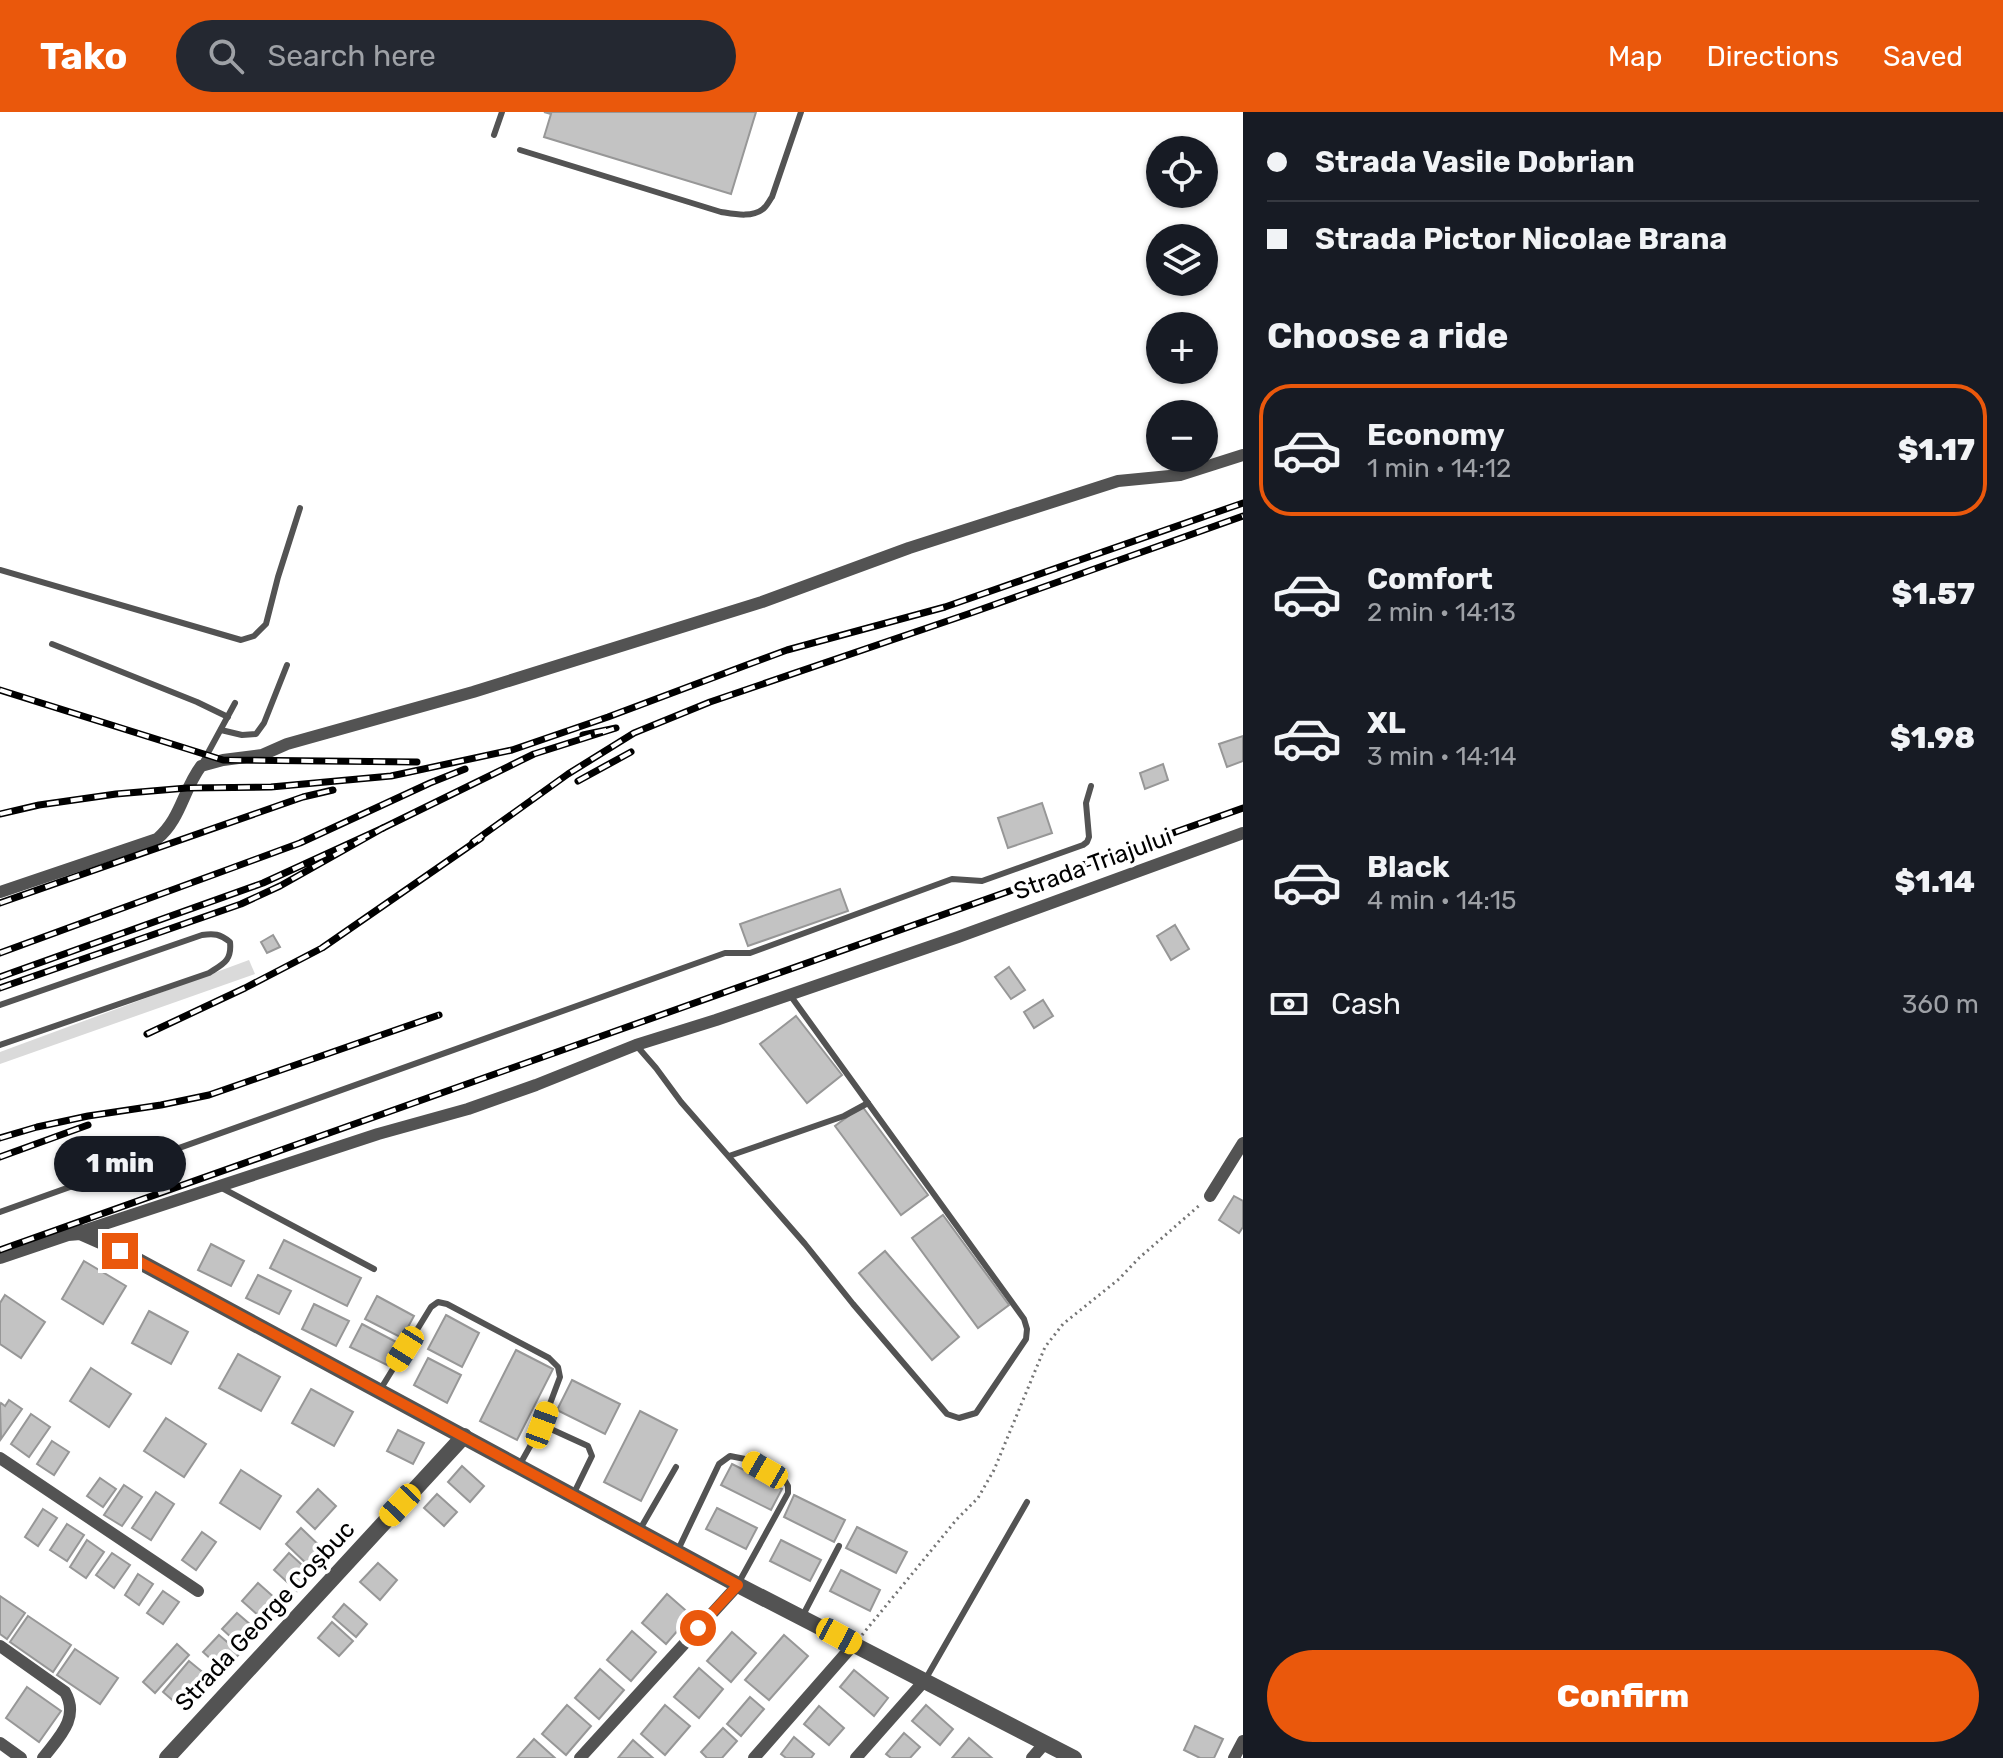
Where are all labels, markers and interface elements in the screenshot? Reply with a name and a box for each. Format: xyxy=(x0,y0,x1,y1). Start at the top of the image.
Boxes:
search box xyxy=(176,20,736,92)
text: Tako xyxy=(40,33,128,79)
icon: search xyxy=(204,34,248,78)
text: Search here xyxy=(268,38,436,74)
text: Map xyxy=(1608,40,1662,73)
text: Directions xyxy=(1706,40,1839,73)
text: Saved xyxy=(1883,40,1963,73)
map controls xyxy=(1146,136,1218,472)
button: locate xyxy=(1146,136,1218,208)
text: Strada Vasile Dobrian xyxy=(1315,144,1635,180)
text: Strada Pictor Nicolae Brana xyxy=(1315,221,1727,257)
button: layers xyxy=(1146,224,1218,296)
button: + xyxy=(1146,312,1218,384)
text: Choose a ride xyxy=(1267,314,1508,357)
button: − xyxy=(1146,400,1218,472)
icon: car xyxy=(1271,414,1343,486)
text: Economy xyxy=(1367,417,1505,453)
text: $1.17 xyxy=(1898,432,1975,468)
text: 1 min · 14:12 xyxy=(1367,453,1511,484)
icon: car xyxy=(1271,558,1343,630)
text: Comfort xyxy=(1367,561,1493,597)
text: $1.57 xyxy=(1892,576,1975,612)
text: 2 min · 14:13 xyxy=(1367,597,1516,628)
icon: car xyxy=(1271,702,1343,774)
text: XL xyxy=(1367,705,1406,741)
text: $1.98 xyxy=(1890,720,1975,756)
text: 3 min · 14:14 xyxy=(1367,741,1517,772)
street label: Strada Triajului xyxy=(1010,822,1176,906)
icon: car xyxy=(1271,846,1343,918)
text: Black xyxy=(1367,849,1450,885)
text: $1.14 xyxy=(1894,864,1975,900)
text: 4 min · 14:15 xyxy=(1367,885,1517,916)
icon: cash xyxy=(1267,982,1311,1026)
text: Cash xyxy=(1331,986,1401,1022)
text: 360 m xyxy=(1902,989,1979,1020)
callout: 1 min xyxy=(54,1135,186,1191)
text: 1 min xyxy=(86,1148,154,1179)
route end xyxy=(102,1233,138,1269)
car xyxy=(382,1322,428,1376)
car xyxy=(523,1398,561,1452)
car xyxy=(738,1448,792,1492)
car xyxy=(375,1479,425,1531)
street label: Strada George Coșbuc xyxy=(170,1515,360,1717)
route start xyxy=(680,1610,716,1646)
car xyxy=(812,1614,866,1658)
button: Confirm xyxy=(1267,1650,1979,1742)

